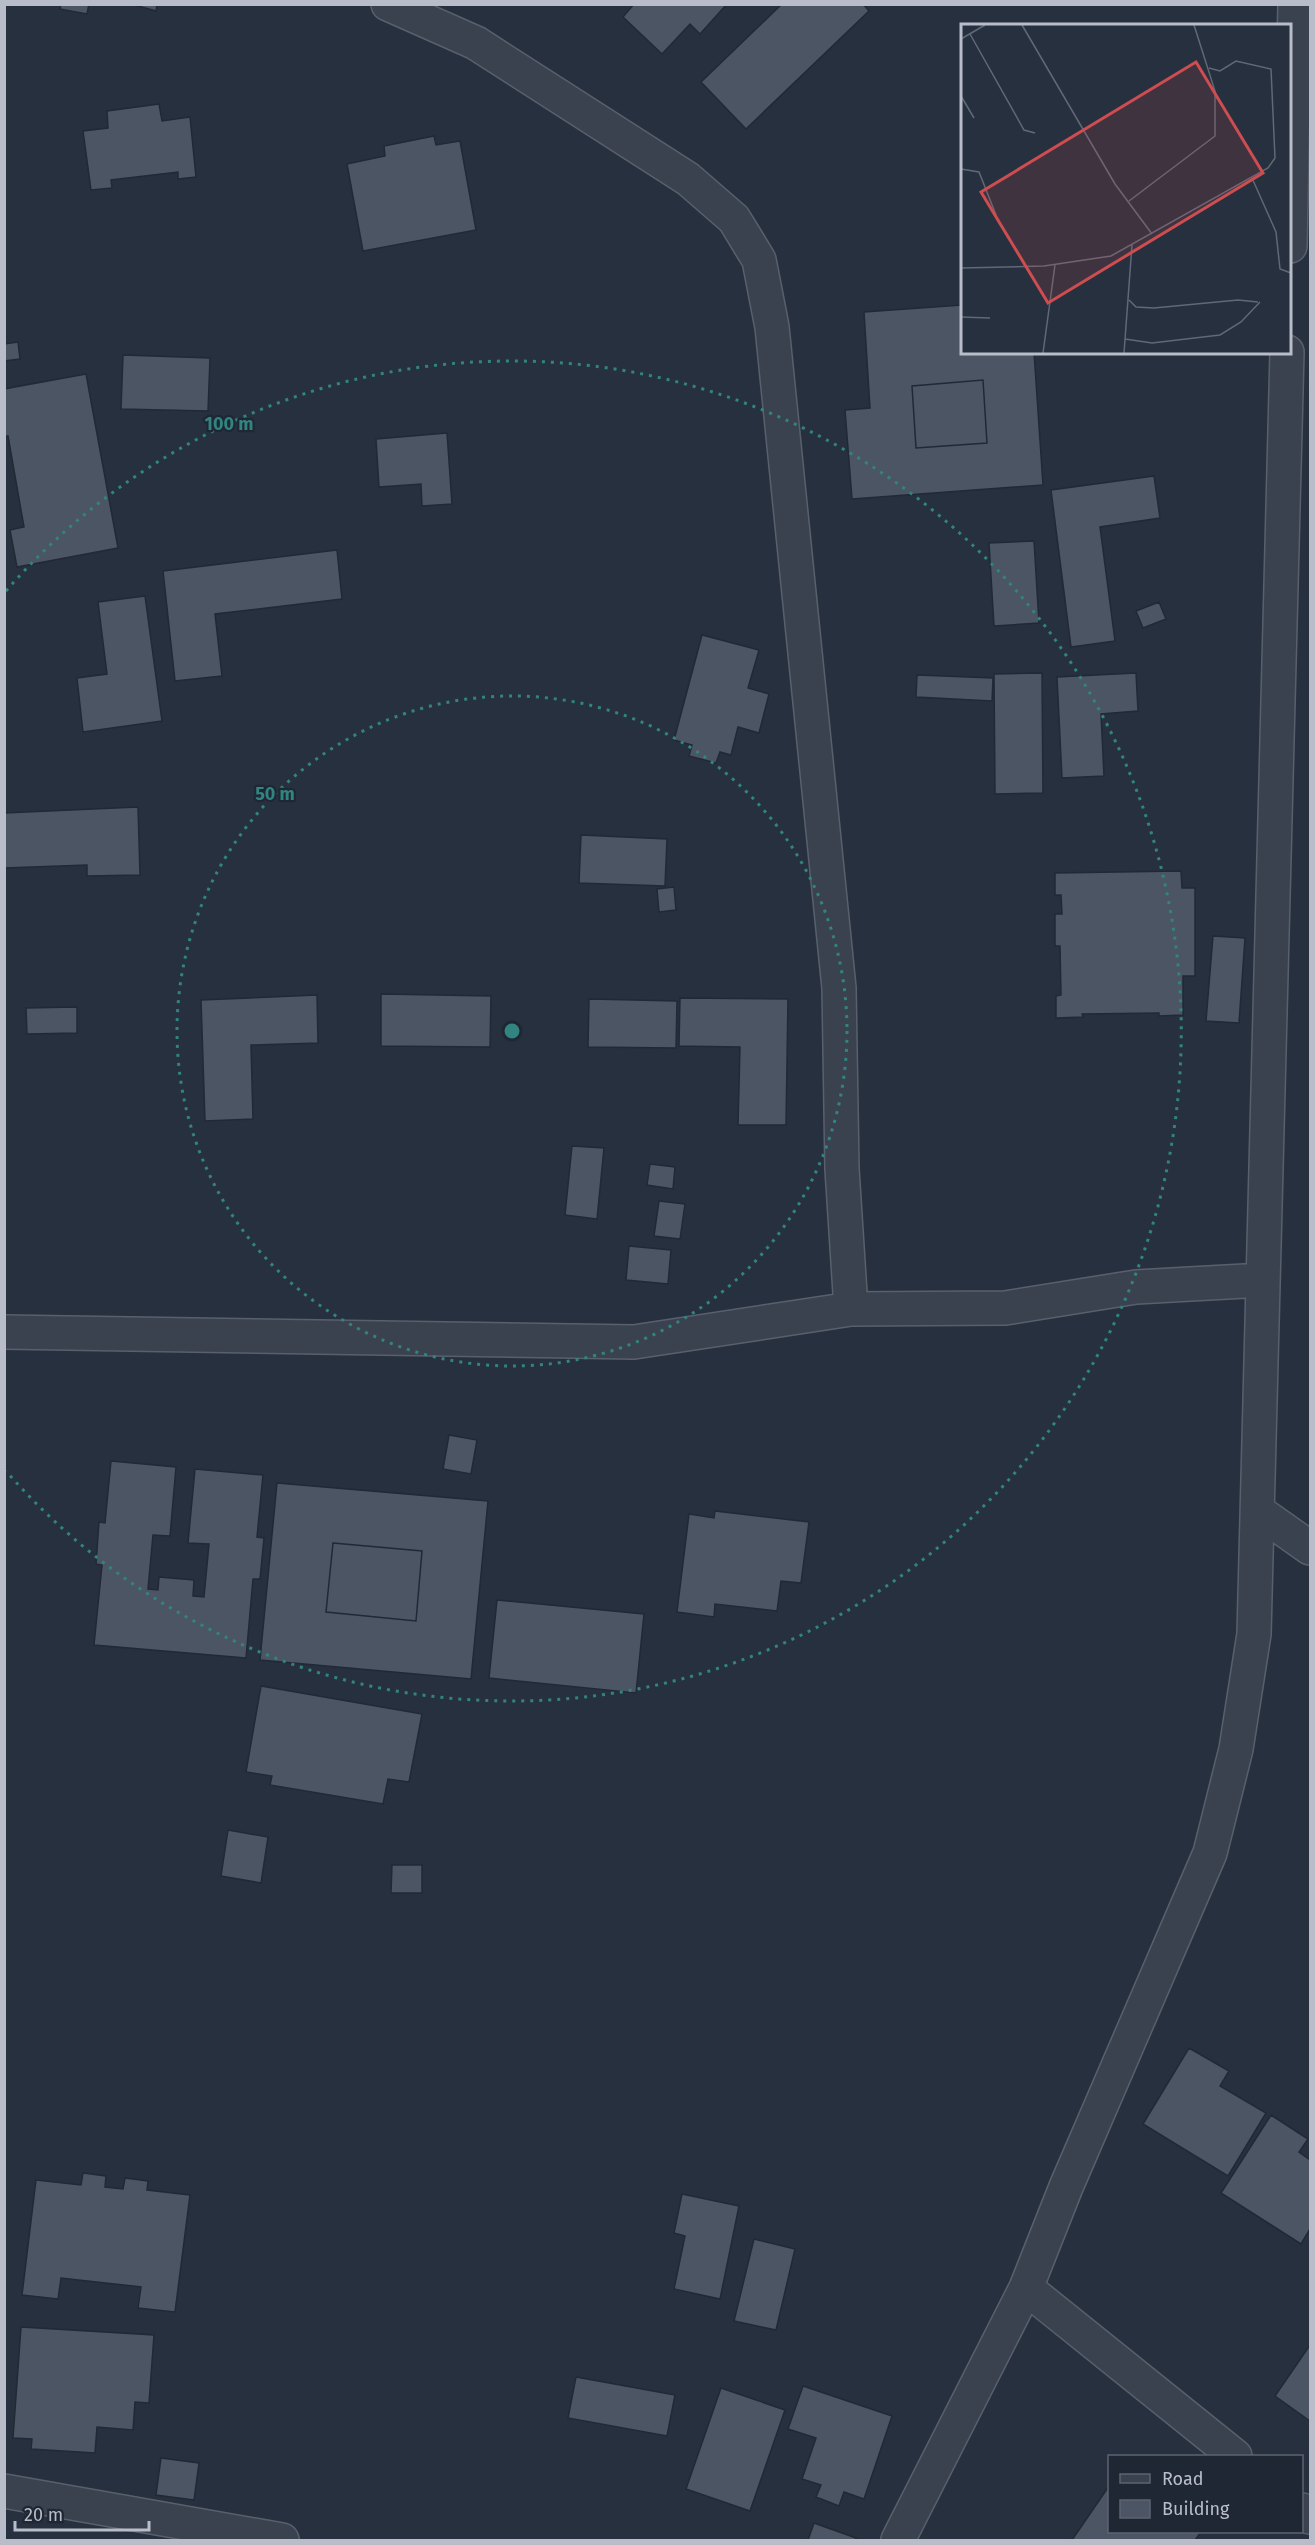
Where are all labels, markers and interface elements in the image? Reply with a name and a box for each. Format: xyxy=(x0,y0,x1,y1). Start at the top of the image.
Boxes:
inset map xyxy=(961,24,1291,354)
text: 100 m xyxy=(205,413,253,435)
text: 50 m xyxy=(255,783,295,805)
centre of rings xyxy=(502,1021,522,1041)
legend xyxy=(1108,2455,1303,2533)
text: Road xyxy=(1162,2468,1204,2490)
scale bar xyxy=(15,2494,148,2532)
text: Building xyxy=(1162,2498,1230,2520)
text: 20 m xyxy=(24,2504,63,2526)

